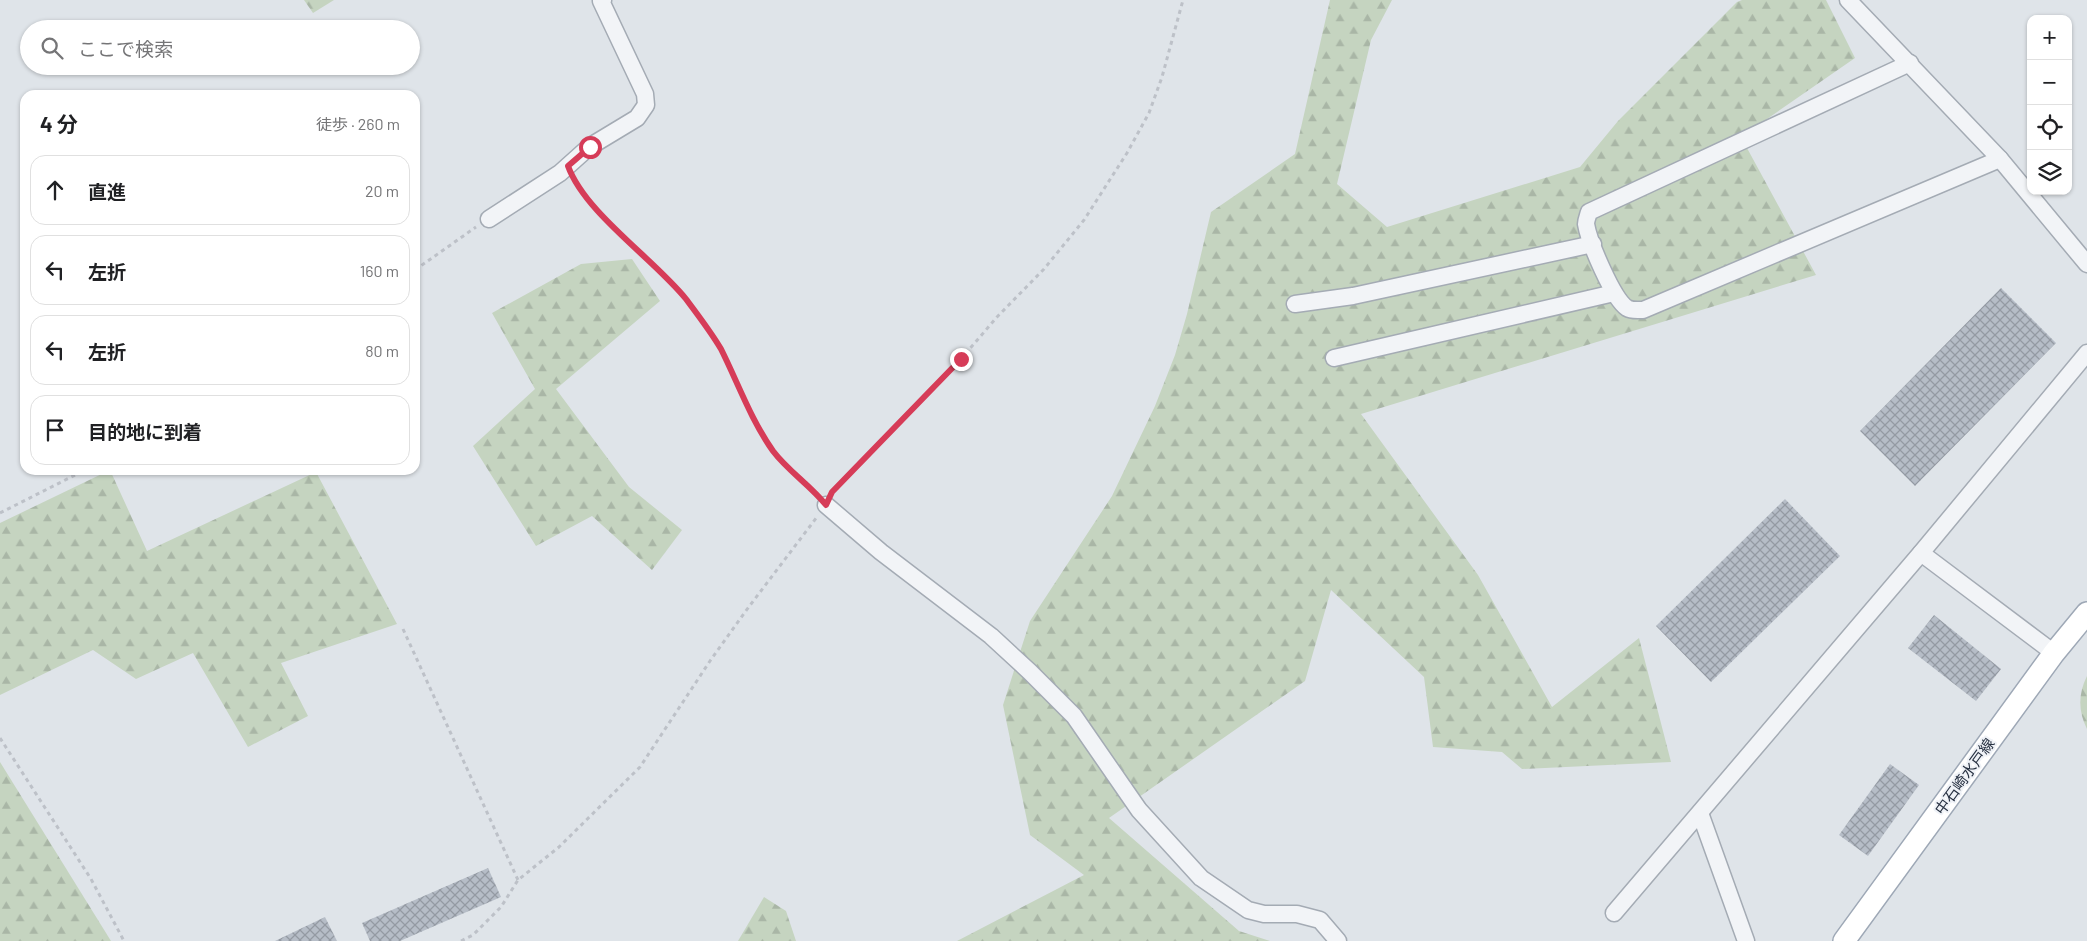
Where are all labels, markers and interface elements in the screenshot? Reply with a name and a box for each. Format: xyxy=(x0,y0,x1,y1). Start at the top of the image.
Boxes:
map controls xyxy=(2027,15,2072,195)
button: + xyxy=(2027,15,2072,60)
search box xyxy=(20,20,420,75)
icon: search xyxy=(38,34,66,62)
text: ここで検索 xyxy=(78,37,173,60)
button: − xyxy=(2027,60,2072,105)
button: locate xyxy=(2027,105,2072,150)
text: 4 分 xyxy=(40,111,78,136)
text: 徒歩 · 260 m xyxy=(316,114,400,133)
route start xyxy=(579,136,602,159)
button: layers xyxy=(2027,150,2072,195)
icon: ahead xyxy=(41,176,69,204)
text: 直進 xyxy=(88,180,126,203)
text: 20 m xyxy=(365,181,399,200)
icon: left xyxy=(41,256,69,284)
text: 左折 xyxy=(88,260,126,283)
text: 160 m xyxy=(360,261,399,280)
icon: left xyxy=(41,336,69,364)
text: 左折 xyxy=(88,340,126,363)
text: 80 m xyxy=(365,341,399,360)
route end xyxy=(950,348,973,371)
icon: arrive xyxy=(41,416,69,444)
text: 目的地に到着 xyxy=(88,420,202,443)
street label: 中石崎水戸線 xyxy=(1930,734,1998,818)

